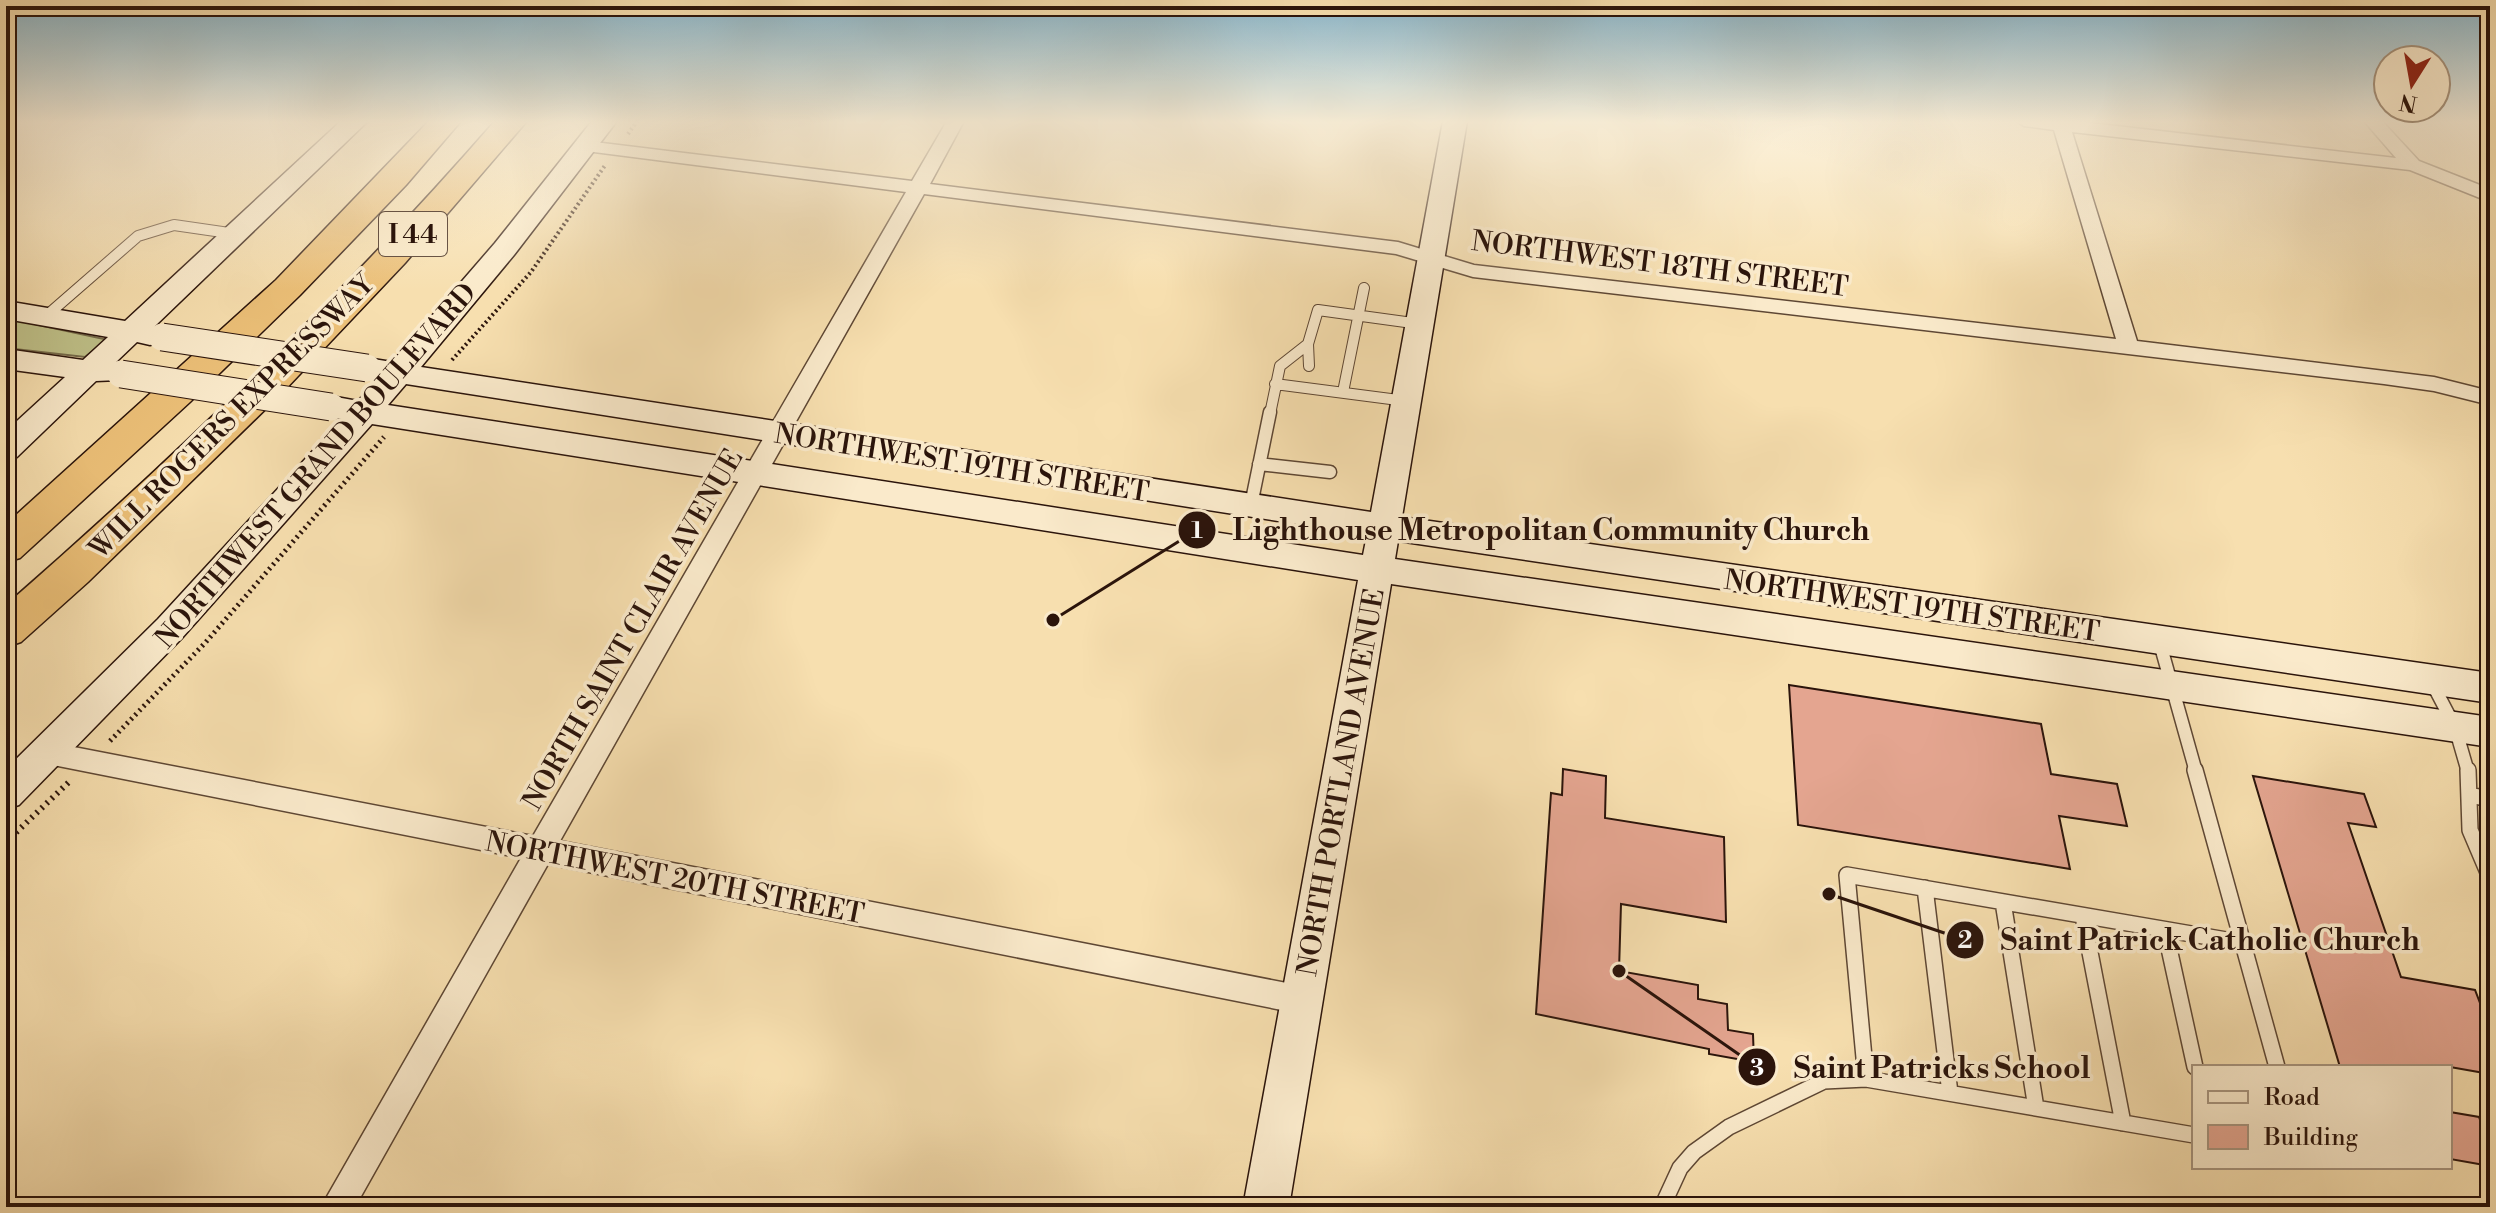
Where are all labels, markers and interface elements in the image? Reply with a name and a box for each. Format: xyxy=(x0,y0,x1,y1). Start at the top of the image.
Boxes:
north arrow xyxy=(2372,44,2452,124)
text: N xyxy=(2397,87,2420,117)
road number: I 44 xyxy=(379,212,447,256)
street label: NORTHWEST 18TH STREET xyxy=(1469,224,1850,305)
street label: WILL ROGERS EXPRESSWAY xyxy=(82,266,383,568)
street label: NORTHWEST GRAND BOULEVARD xyxy=(148,276,484,656)
street label: NORTHWEST 19TH STREET xyxy=(772,417,1152,510)
street label: NORTH SAINT CLAIR AVENUE xyxy=(515,443,751,817)
callout: Lighthouse Metropolitan Community Church xyxy=(1177,503,1886,557)
text: Lighthouse Metropolitan Community Church xyxy=(1232,512,1870,550)
text: 1 xyxy=(1191,516,1203,546)
street label: NORTHWEST 19TH STREET xyxy=(1722,563,2102,650)
street label: NORTH PORTLAND AVENUE xyxy=(1290,586,1393,979)
street label: NORTHWEST 20TH STREET xyxy=(482,825,867,932)
callout: Saint Patrick Catholic Church xyxy=(1945,913,2436,967)
text: Saint Patrick Catholic Church xyxy=(2000,922,2420,960)
text: 2 xyxy=(1958,926,1973,956)
callout: Saint Patricks School xyxy=(1737,1040,2106,1094)
text: Saint Patricks School xyxy=(1794,1050,2091,1088)
text: 3 xyxy=(1750,1054,1764,1084)
legend xyxy=(2192,1065,2452,1169)
text: Road xyxy=(2264,1083,2320,1113)
text: Building xyxy=(2263,1123,2358,1153)

